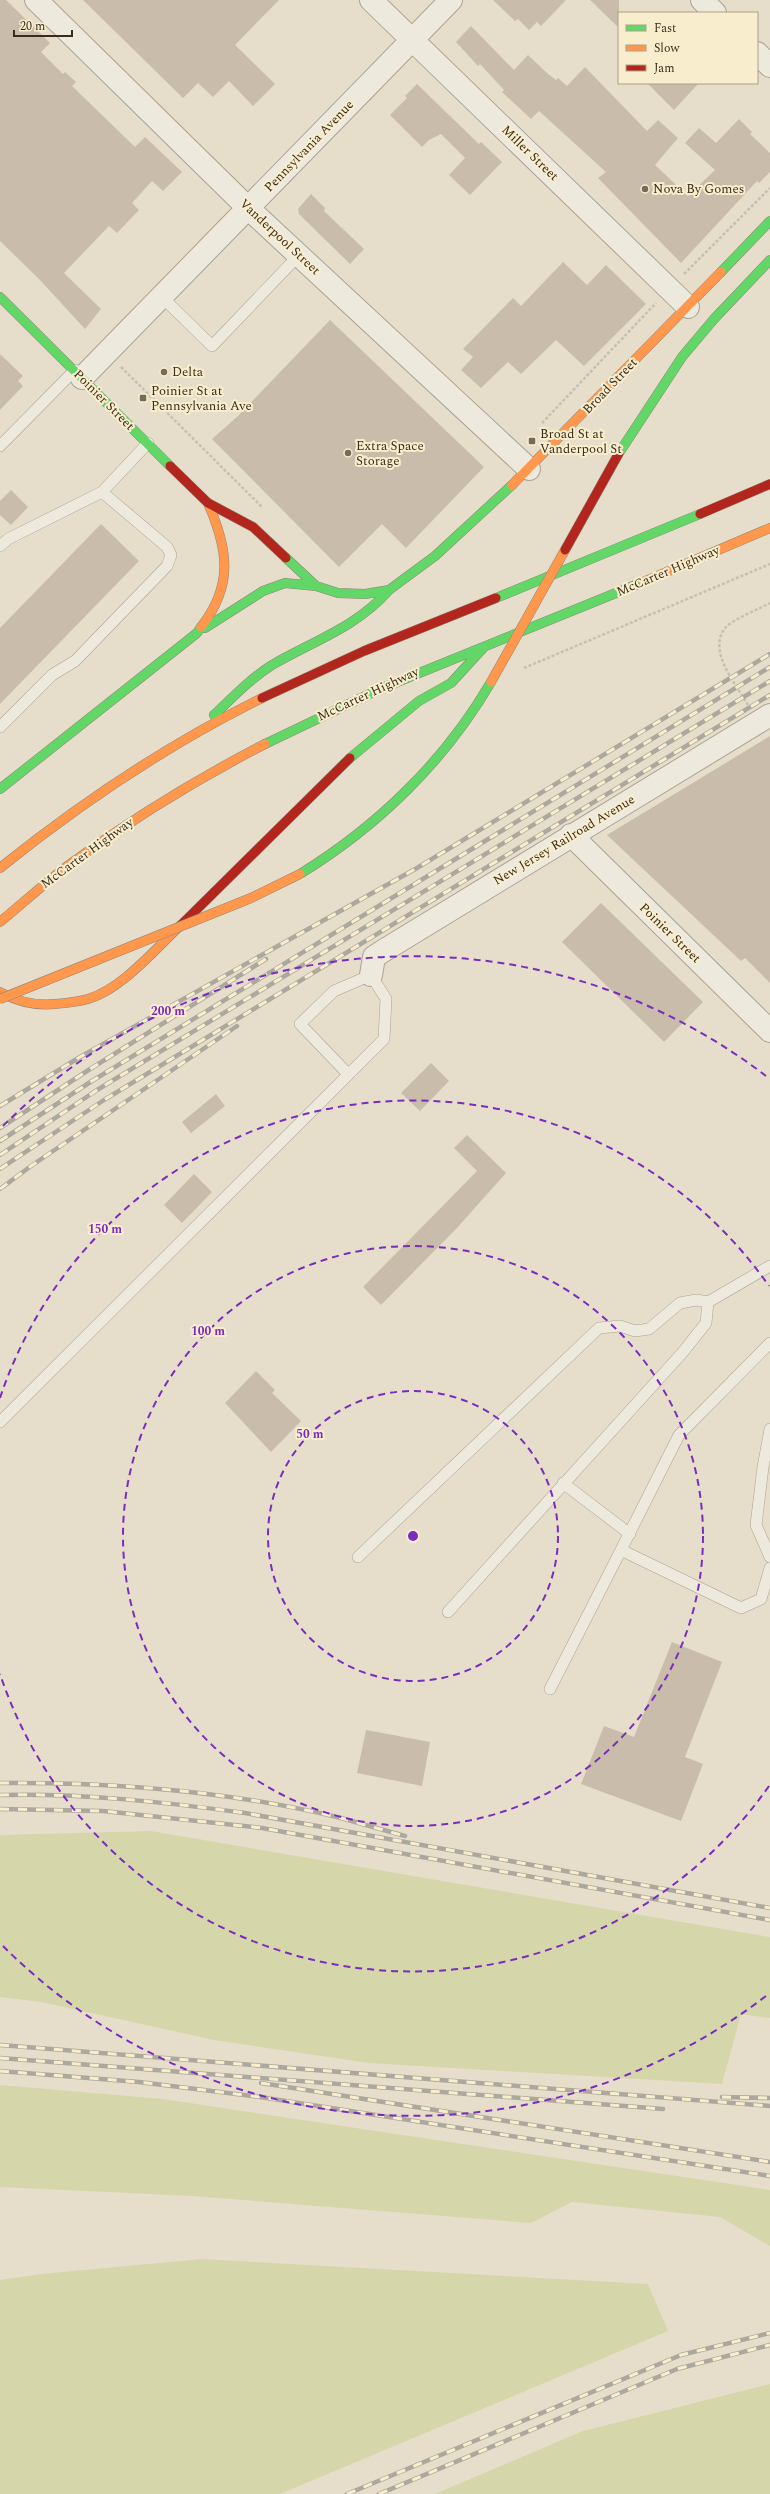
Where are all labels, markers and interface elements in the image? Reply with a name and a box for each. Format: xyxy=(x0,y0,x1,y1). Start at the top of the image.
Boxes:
scale bar xyxy=(14,12,72,38)
legend xyxy=(618,12,758,84)
text: 20 m xyxy=(20,17,45,36)
text: Fast xyxy=(654,19,676,38)
text: Slow xyxy=(654,39,680,58)
text: Jam xyxy=(654,59,675,78)
street label: Pennsylvania Avenue xyxy=(259,95,359,197)
street label: Miller Street xyxy=(497,120,563,186)
place label: Nova By Gomes xyxy=(653,179,744,199)
marker: Nova By Gomes xyxy=(640,184,650,194)
street label: Vanderpool Street xyxy=(235,194,325,280)
street label: Broad Street xyxy=(578,353,642,419)
place label: Delta xyxy=(172,362,204,382)
street label: Poinier Street xyxy=(69,365,139,435)
marker: Delta xyxy=(159,367,169,377)
place label: Poinier St at Pennsylvania Ave xyxy=(151,381,252,416)
marker: Poinier St at Pennsylvania Ave xyxy=(138,393,148,403)
place label: Broad St at Vanderpool St xyxy=(540,424,622,459)
place label: Extra Space Storage xyxy=(356,436,424,471)
marker: Broad St at Vanderpool St xyxy=(527,436,537,446)
marker: Extra Space Storage xyxy=(343,448,353,458)
street label: McCarter Highway xyxy=(613,540,723,602)
street label: McCarter Highway xyxy=(314,661,423,726)
street label: New Jersey Railroad Avenue xyxy=(489,790,639,890)
street label: McCarter Highway xyxy=(37,812,138,894)
street label: Poinier Street xyxy=(634,898,706,968)
text: 200 m xyxy=(151,1002,185,1021)
text: 150 m xyxy=(88,1220,122,1239)
text: 100 m xyxy=(191,1322,225,1341)
text: 50 m xyxy=(296,1425,324,1444)
centre of rings xyxy=(406,1529,420,1543)

